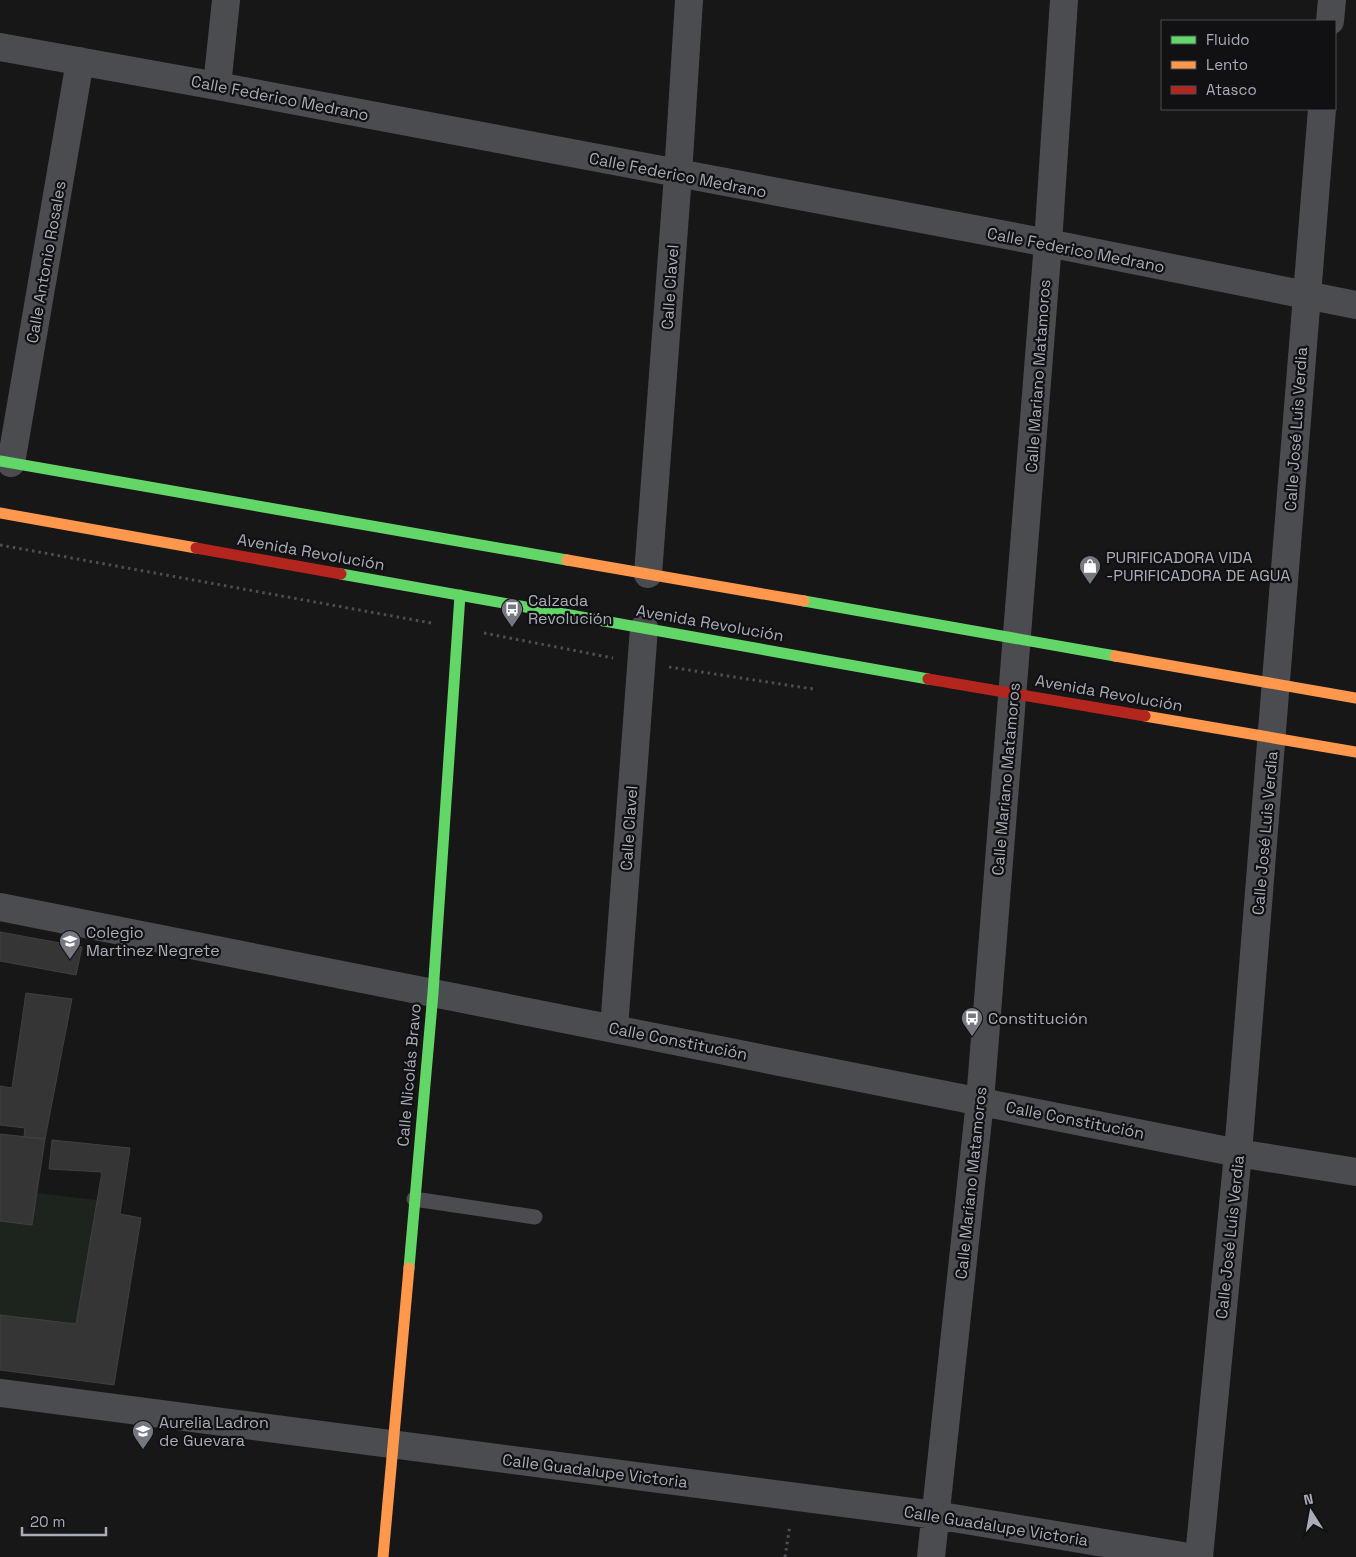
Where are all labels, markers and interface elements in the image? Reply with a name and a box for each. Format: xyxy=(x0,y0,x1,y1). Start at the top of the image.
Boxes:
legend xyxy=(1161,20,1336,110)
text: Fluido xyxy=(1206,30,1250,49)
text: Lento xyxy=(1206,55,1248,74)
street label: Calle Federico Medrano xyxy=(189,70,371,126)
text: Atasco xyxy=(1206,80,1257,99)
street label: Calle Federico Medrano xyxy=(587,147,769,203)
street label: Calle Antonio Rosales xyxy=(21,179,71,345)
street label: Calle Federico Medrano xyxy=(985,222,1167,278)
street label: Calle Clavel xyxy=(657,244,683,330)
street label: Calle Mariano Matamoros xyxy=(1021,279,1055,473)
street label: Calle José Luis Verdia xyxy=(1280,346,1312,512)
street label: Avenida Revolución xyxy=(236,529,386,575)
place label: PURIFICADORA VIDA -PURIFICADORA DE AGUA xyxy=(1106,547,1290,586)
shop icon: PURIFICADORA VIDA -PURIFICADORA DE AGUA xyxy=(1078,554,1102,585)
place label: Calzada Revolución xyxy=(528,590,612,629)
bus stop icon: Calzada Revolución xyxy=(500,597,524,628)
street label: Avenida Revolución xyxy=(635,600,785,646)
street label: Avenida Revolución xyxy=(1034,670,1184,716)
street label: Calle Mariano Matamoros xyxy=(987,682,1025,876)
street label: Calle José Luis Verdia xyxy=(1247,750,1283,916)
street label: Calle Clavel xyxy=(616,785,642,871)
place label: Colegio Martinez Negrete xyxy=(86,922,220,961)
school or university icon: Colegio Martinez Negrete xyxy=(58,929,82,960)
street label: Calle Nicolás Bravo xyxy=(392,1002,426,1148)
bus stop icon: Constitución xyxy=(960,1006,984,1037)
place label: Constitución xyxy=(988,1008,1088,1029)
street label: Calle Constitución xyxy=(607,1017,749,1065)
street label: Calle Mariano Matamoros xyxy=(950,1086,992,1280)
street label: Calle Constitución xyxy=(1004,1096,1146,1144)
street label: Calle José Luis Verdia xyxy=(1211,1154,1249,1320)
place label: Aurelia Ladron de Guevara xyxy=(159,1412,269,1451)
school or university icon: Aurelia Ladron de Guevara xyxy=(131,1419,155,1450)
street label: Calle Guadalupe Victoria xyxy=(501,1449,689,1493)
north arrow xyxy=(1286,1487,1336,1537)
text: N xyxy=(1302,1490,1315,1509)
street label: Calle Guadalupe Victoria xyxy=(902,1501,1090,1551)
scale bar xyxy=(22,1504,106,1536)
text: 20 m xyxy=(30,1512,65,1531)

